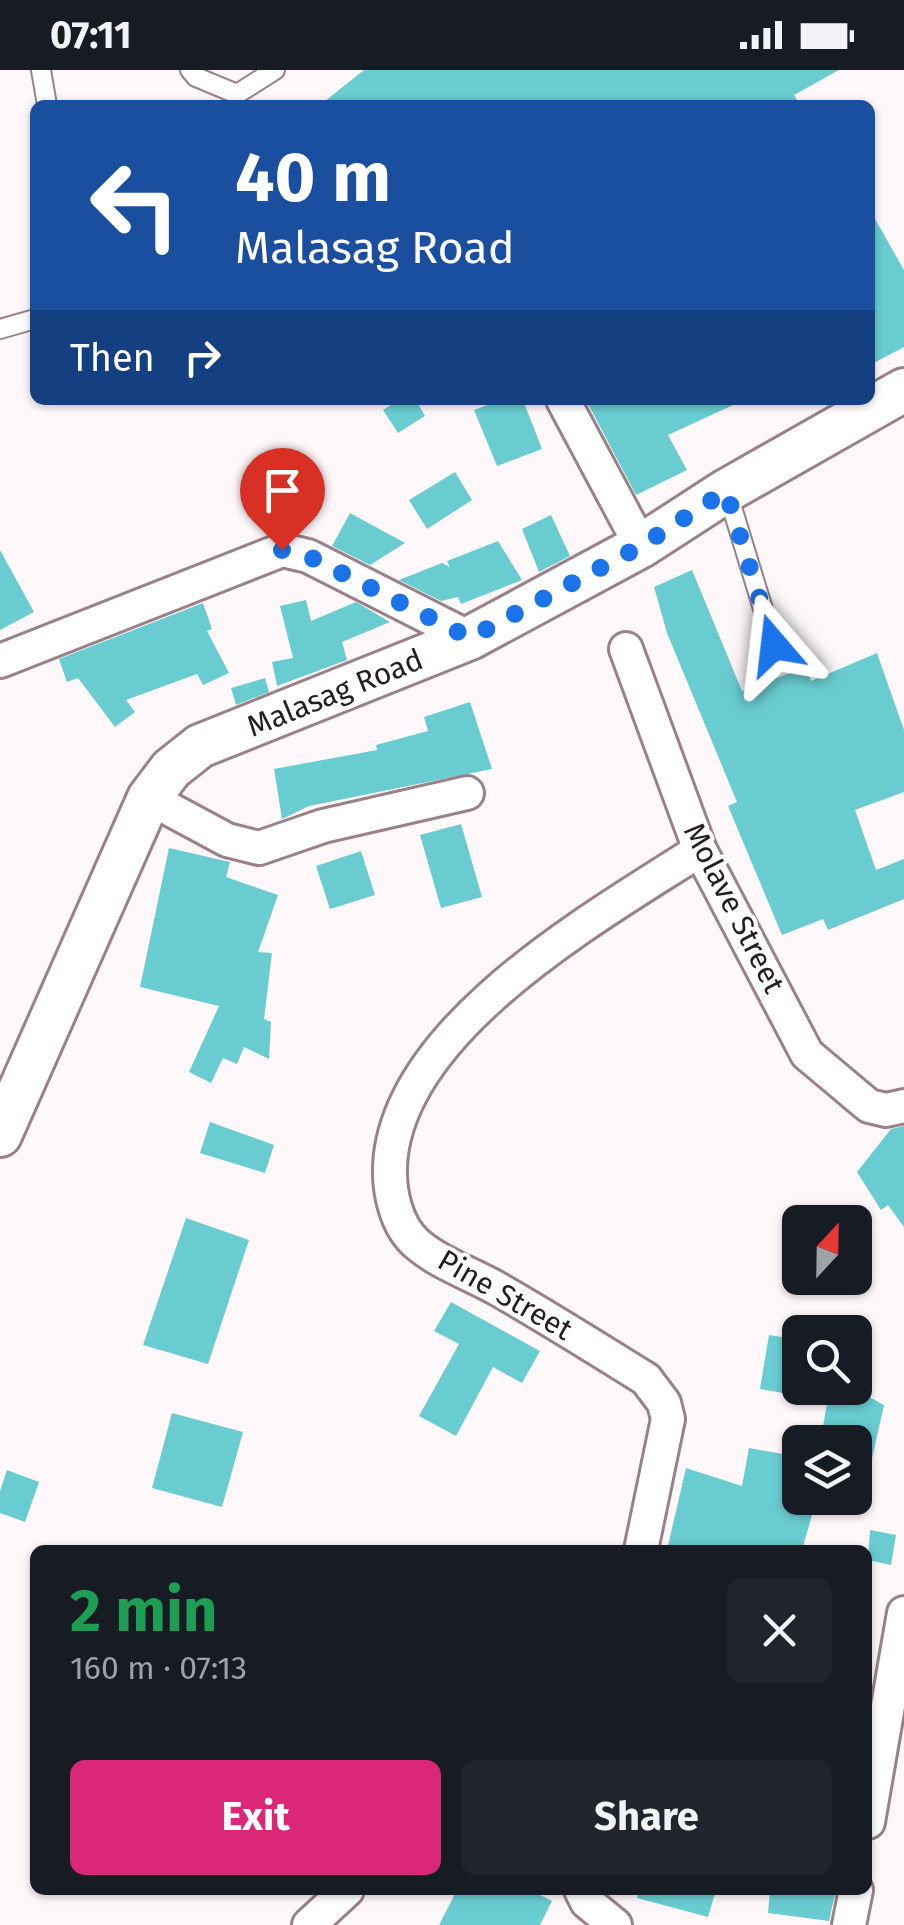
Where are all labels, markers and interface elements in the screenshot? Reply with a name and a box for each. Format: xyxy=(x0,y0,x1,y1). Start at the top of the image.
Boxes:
text: 07:11 xyxy=(50,12,132,58)
text: 40 m xyxy=(235,136,391,220)
icon: left xyxy=(70,140,200,270)
text: Malasag Road xyxy=(235,221,515,275)
icon: right xyxy=(175,330,230,385)
text: Then xyxy=(70,335,155,381)
pin xyxy=(240,448,325,551)
icon: arrive xyxy=(255,463,310,518)
position arrow xyxy=(722,593,826,697)
street label: Malasag Road xyxy=(242,641,428,745)
street label: Molave Street xyxy=(676,817,792,999)
north arrow xyxy=(782,1205,872,1295)
map controls xyxy=(782,1205,872,1515)
street label: Pine Street xyxy=(431,1242,579,1348)
button: search xyxy=(782,1315,872,1405)
button: layers xyxy=(782,1425,872,1515)
text: 2 min xyxy=(70,1575,217,1647)
button: close xyxy=(727,1578,832,1683)
text: 160 m · 07:13 xyxy=(70,1649,247,1687)
button: Exit xyxy=(70,1760,441,1875)
button: Share xyxy=(461,1760,832,1875)

